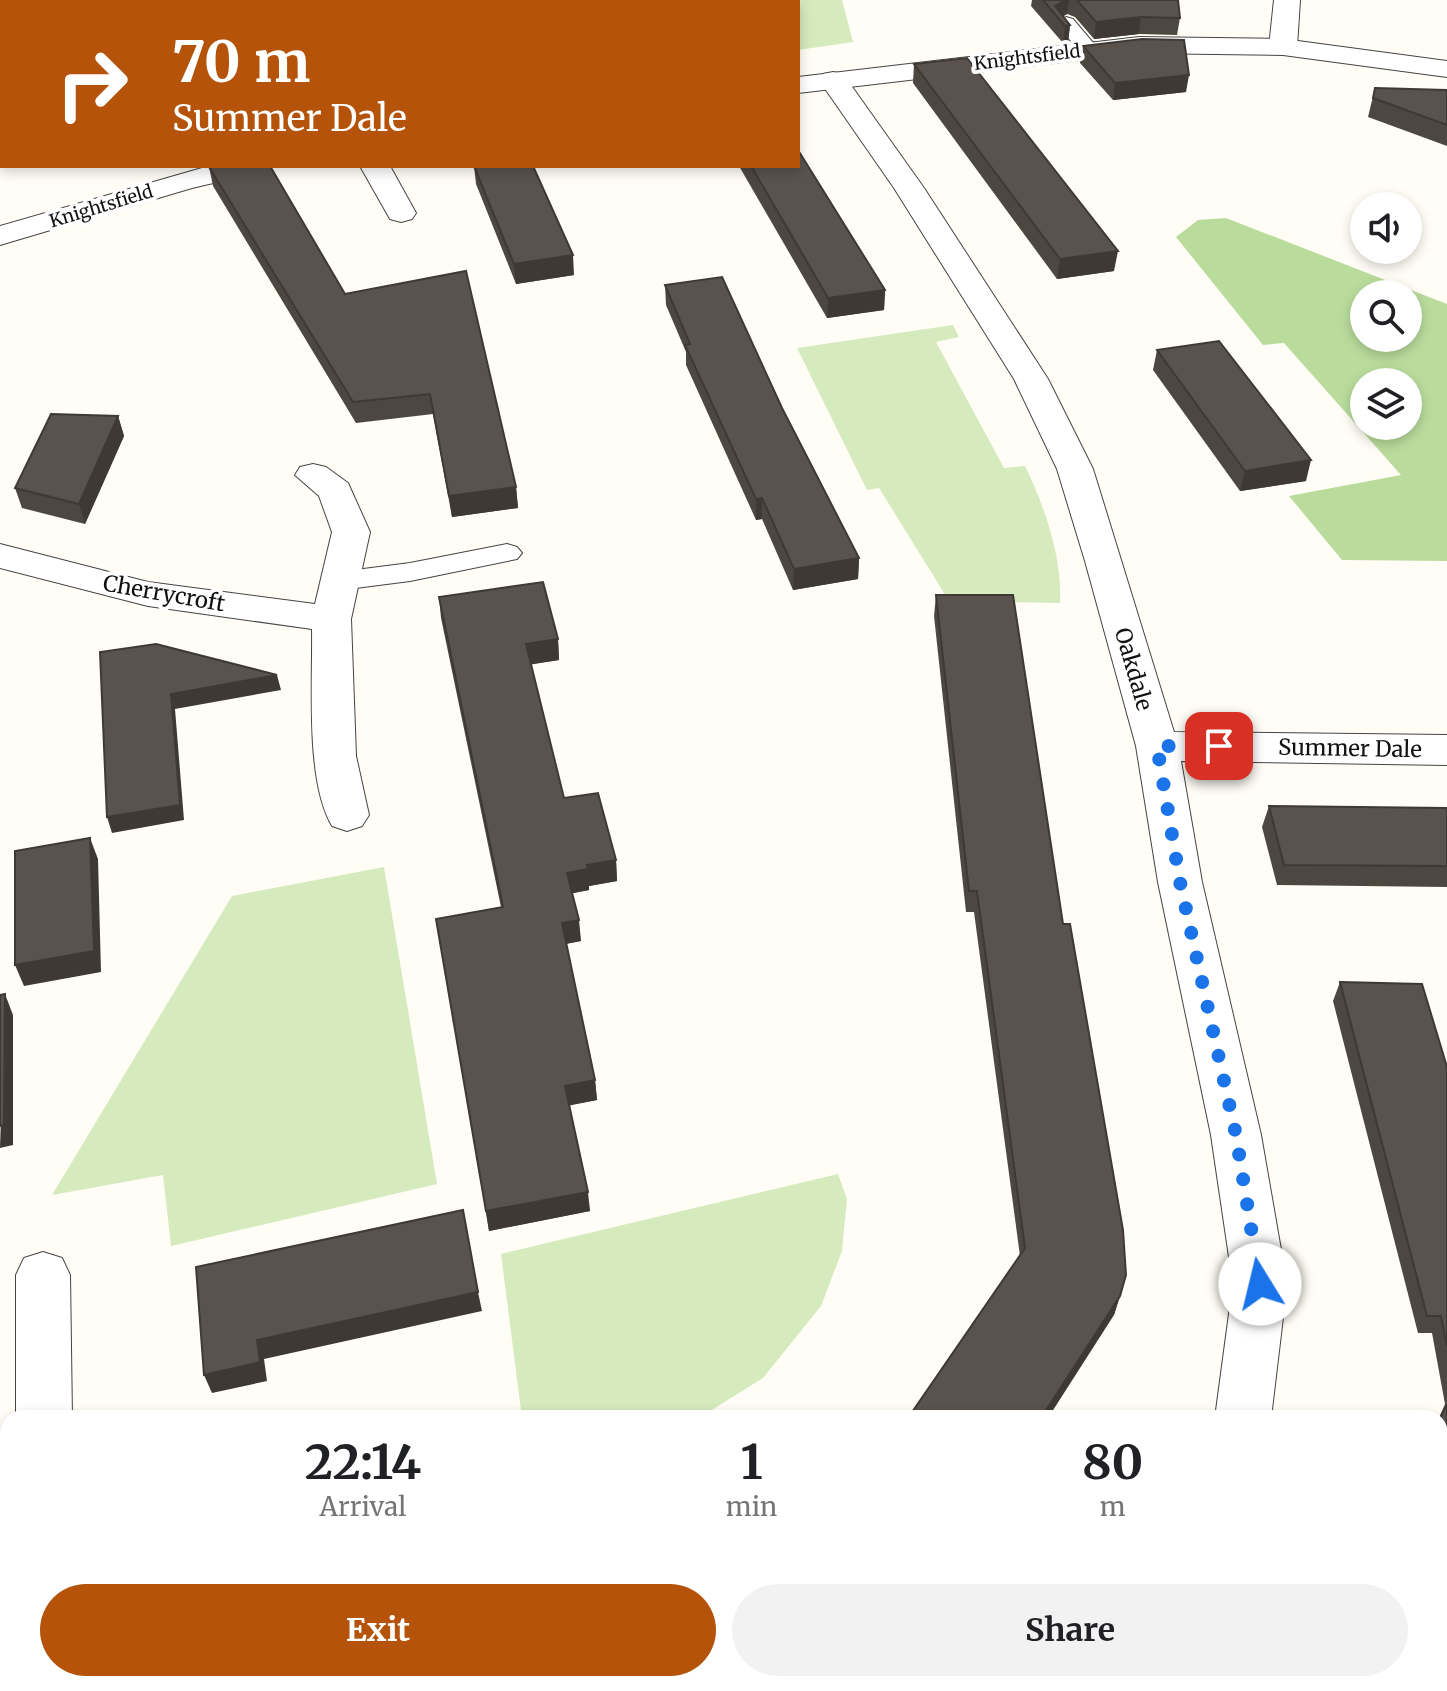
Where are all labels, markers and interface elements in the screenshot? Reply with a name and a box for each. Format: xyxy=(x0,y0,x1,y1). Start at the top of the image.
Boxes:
text: 70 m xyxy=(172,27,310,97)
icon: right xyxy=(40,32,144,136)
street label: Knightsfield xyxy=(972,39,1082,75)
text: Summer Dale xyxy=(172,96,407,141)
street label: Knightsfield xyxy=(46,179,156,233)
map controls xyxy=(1350,192,1422,440)
button: sound xyxy=(1350,192,1422,264)
button: search xyxy=(1350,280,1422,352)
button: layers xyxy=(1350,368,1422,440)
street label: Cherrycroft xyxy=(101,569,228,618)
street label: Oakdale xyxy=(1109,624,1159,714)
pin xyxy=(1185,712,1253,780)
icon: arrive xyxy=(1197,724,1241,768)
street label: Summer Dale xyxy=(1278,733,1422,763)
position arrow xyxy=(1218,1242,1302,1326)
text: 22:14 xyxy=(305,1432,421,1492)
text: 1 xyxy=(740,1432,763,1492)
text: 80 xyxy=(1082,1432,1143,1492)
text: Arrival xyxy=(320,1490,406,1523)
text: min xyxy=(726,1490,777,1523)
text: m xyxy=(1100,1490,1126,1523)
button: Exit xyxy=(40,1584,716,1676)
button: Share xyxy=(732,1584,1408,1676)

